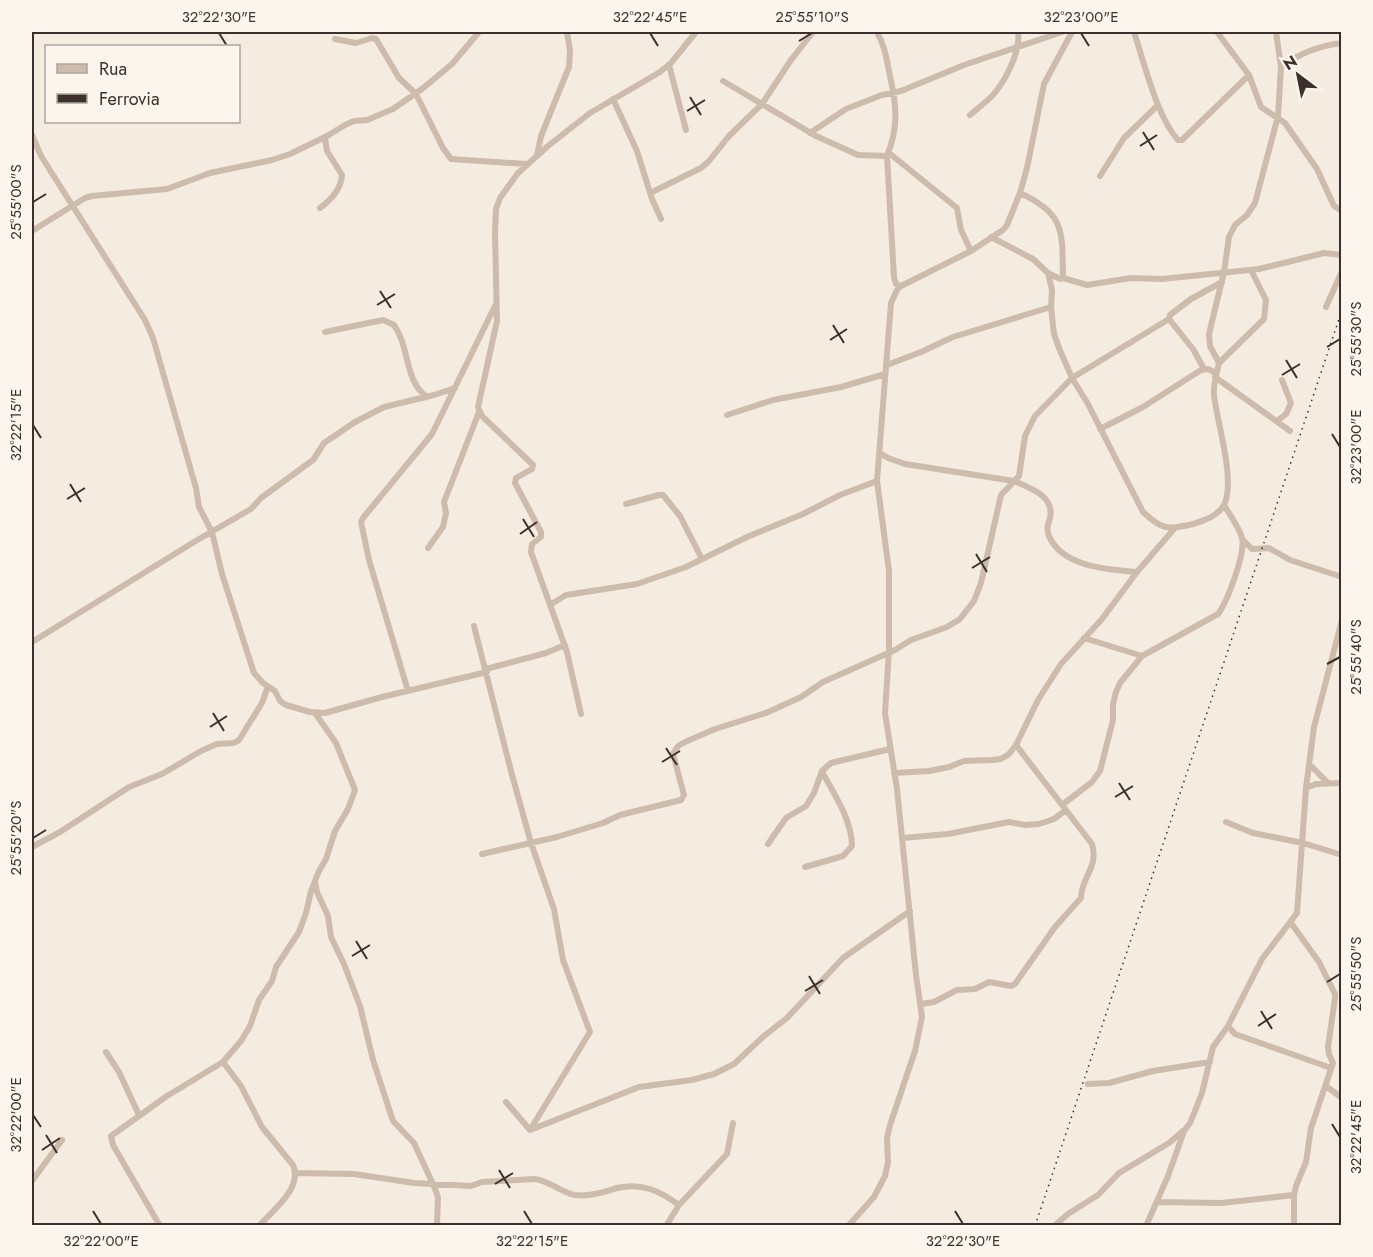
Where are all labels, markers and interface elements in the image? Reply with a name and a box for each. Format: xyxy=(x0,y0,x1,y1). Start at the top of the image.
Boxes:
text: 32°22'30"E xyxy=(182,6,256,28)
text: 32°22'45"E xyxy=(613,6,687,28)
text: 25°55'10"S xyxy=(775,6,849,28)
text: 32°23'00"E xyxy=(1043,6,1119,28)
legend xyxy=(45,45,240,123)
north arrow xyxy=(1268,45,1328,105)
text: N xyxy=(1279,50,1302,76)
text: Rua xyxy=(99,56,127,82)
text: Ferrovia xyxy=(99,86,160,112)
text: 25°55'00"S xyxy=(5,164,27,240)
text: 25°55'30"S xyxy=(1345,302,1367,376)
text: 32°22'15"E xyxy=(5,389,27,461)
text: 32°23'00"E xyxy=(1345,409,1367,485)
text: 25°55'40"S xyxy=(1345,619,1367,695)
text: 25°55'20"S xyxy=(5,800,27,876)
text: 25°55'50"S xyxy=(1345,936,1367,1012)
text: 32°22'00"E xyxy=(5,1077,27,1153)
text: 32°22'45"E xyxy=(1345,1100,1367,1174)
text: 32°22'00"E xyxy=(63,1230,139,1252)
text: 32°22'15"E xyxy=(496,1230,568,1252)
text: 32°22'30"E xyxy=(926,1230,1000,1252)

